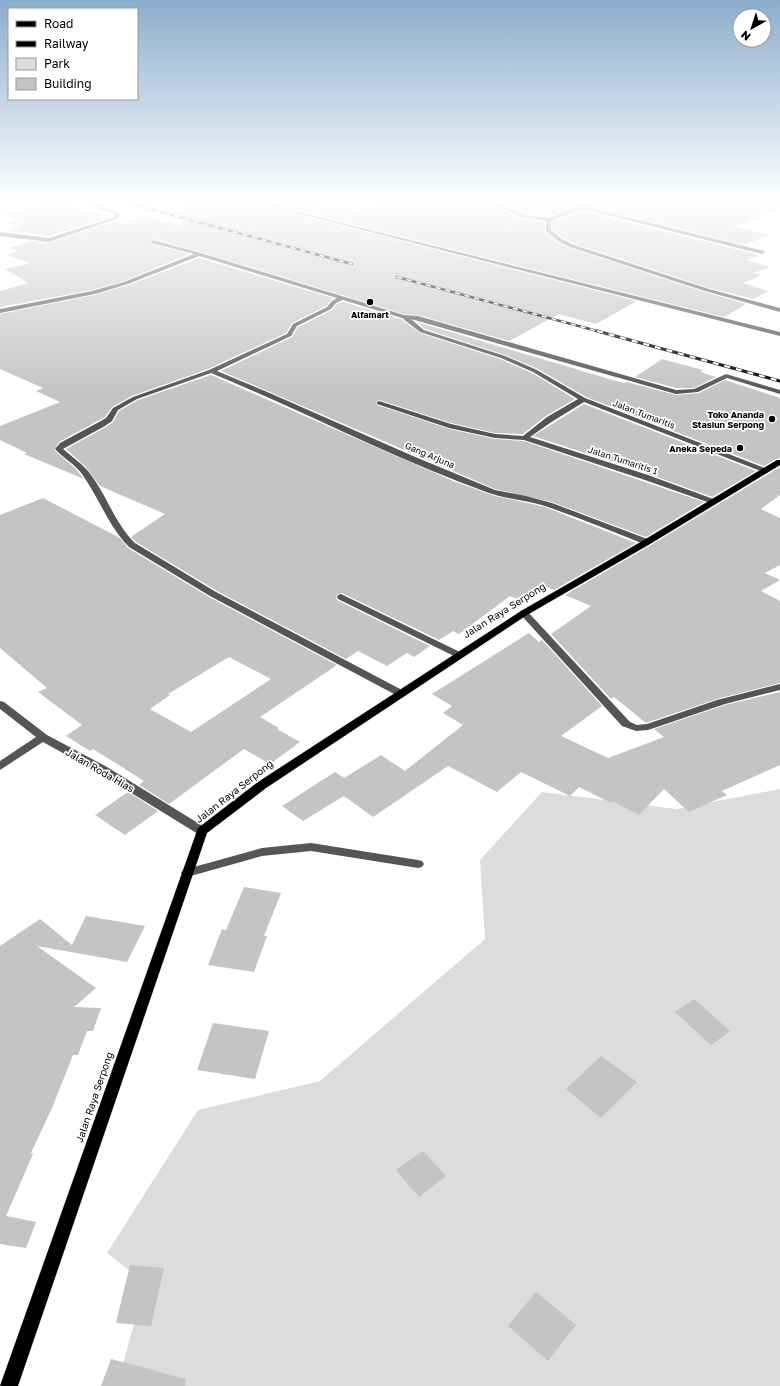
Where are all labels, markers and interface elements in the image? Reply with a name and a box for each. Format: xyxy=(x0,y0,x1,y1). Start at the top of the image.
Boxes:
legend xyxy=(8,8,138,100)
north arrow xyxy=(732,8,772,48)
text: Road xyxy=(44,16,73,31)
text: N xyxy=(738,28,753,44)
text: Railway xyxy=(44,36,89,51)
text: Park xyxy=(44,56,70,71)
text: Building xyxy=(44,76,92,91)
marker: Alfamart xyxy=(365,297,375,307)
place label: Alfamart xyxy=(351,309,389,320)
street label: Jalan Tumaritis xyxy=(611,397,677,431)
place label: Toko Ananda Stasiun Serpong xyxy=(692,409,764,430)
marker: Toko Ananda Stasiun Serpong xyxy=(767,414,777,424)
street label: Gang Arjuna xyxy=(404,440,456,470)
place label: Aneka Sepeda xyxy=(669,443,732,454)
marker: Aneka Sepeda xyxy=(735,443,745,453)
street label: Jalan Tumaritis 1 xyxy=(587,444,660,477)
street label: Jalan Raya Serpong xyxy=(461,580,547,640)
street label: Jalan Roda Hias xyxy=(64,746,136,794)
street label: Jalan Raya Serpong xyxy=(193,757,275,825)
street label: Jalan Raya Serpong xyxy=(73,1050,115,1144)

